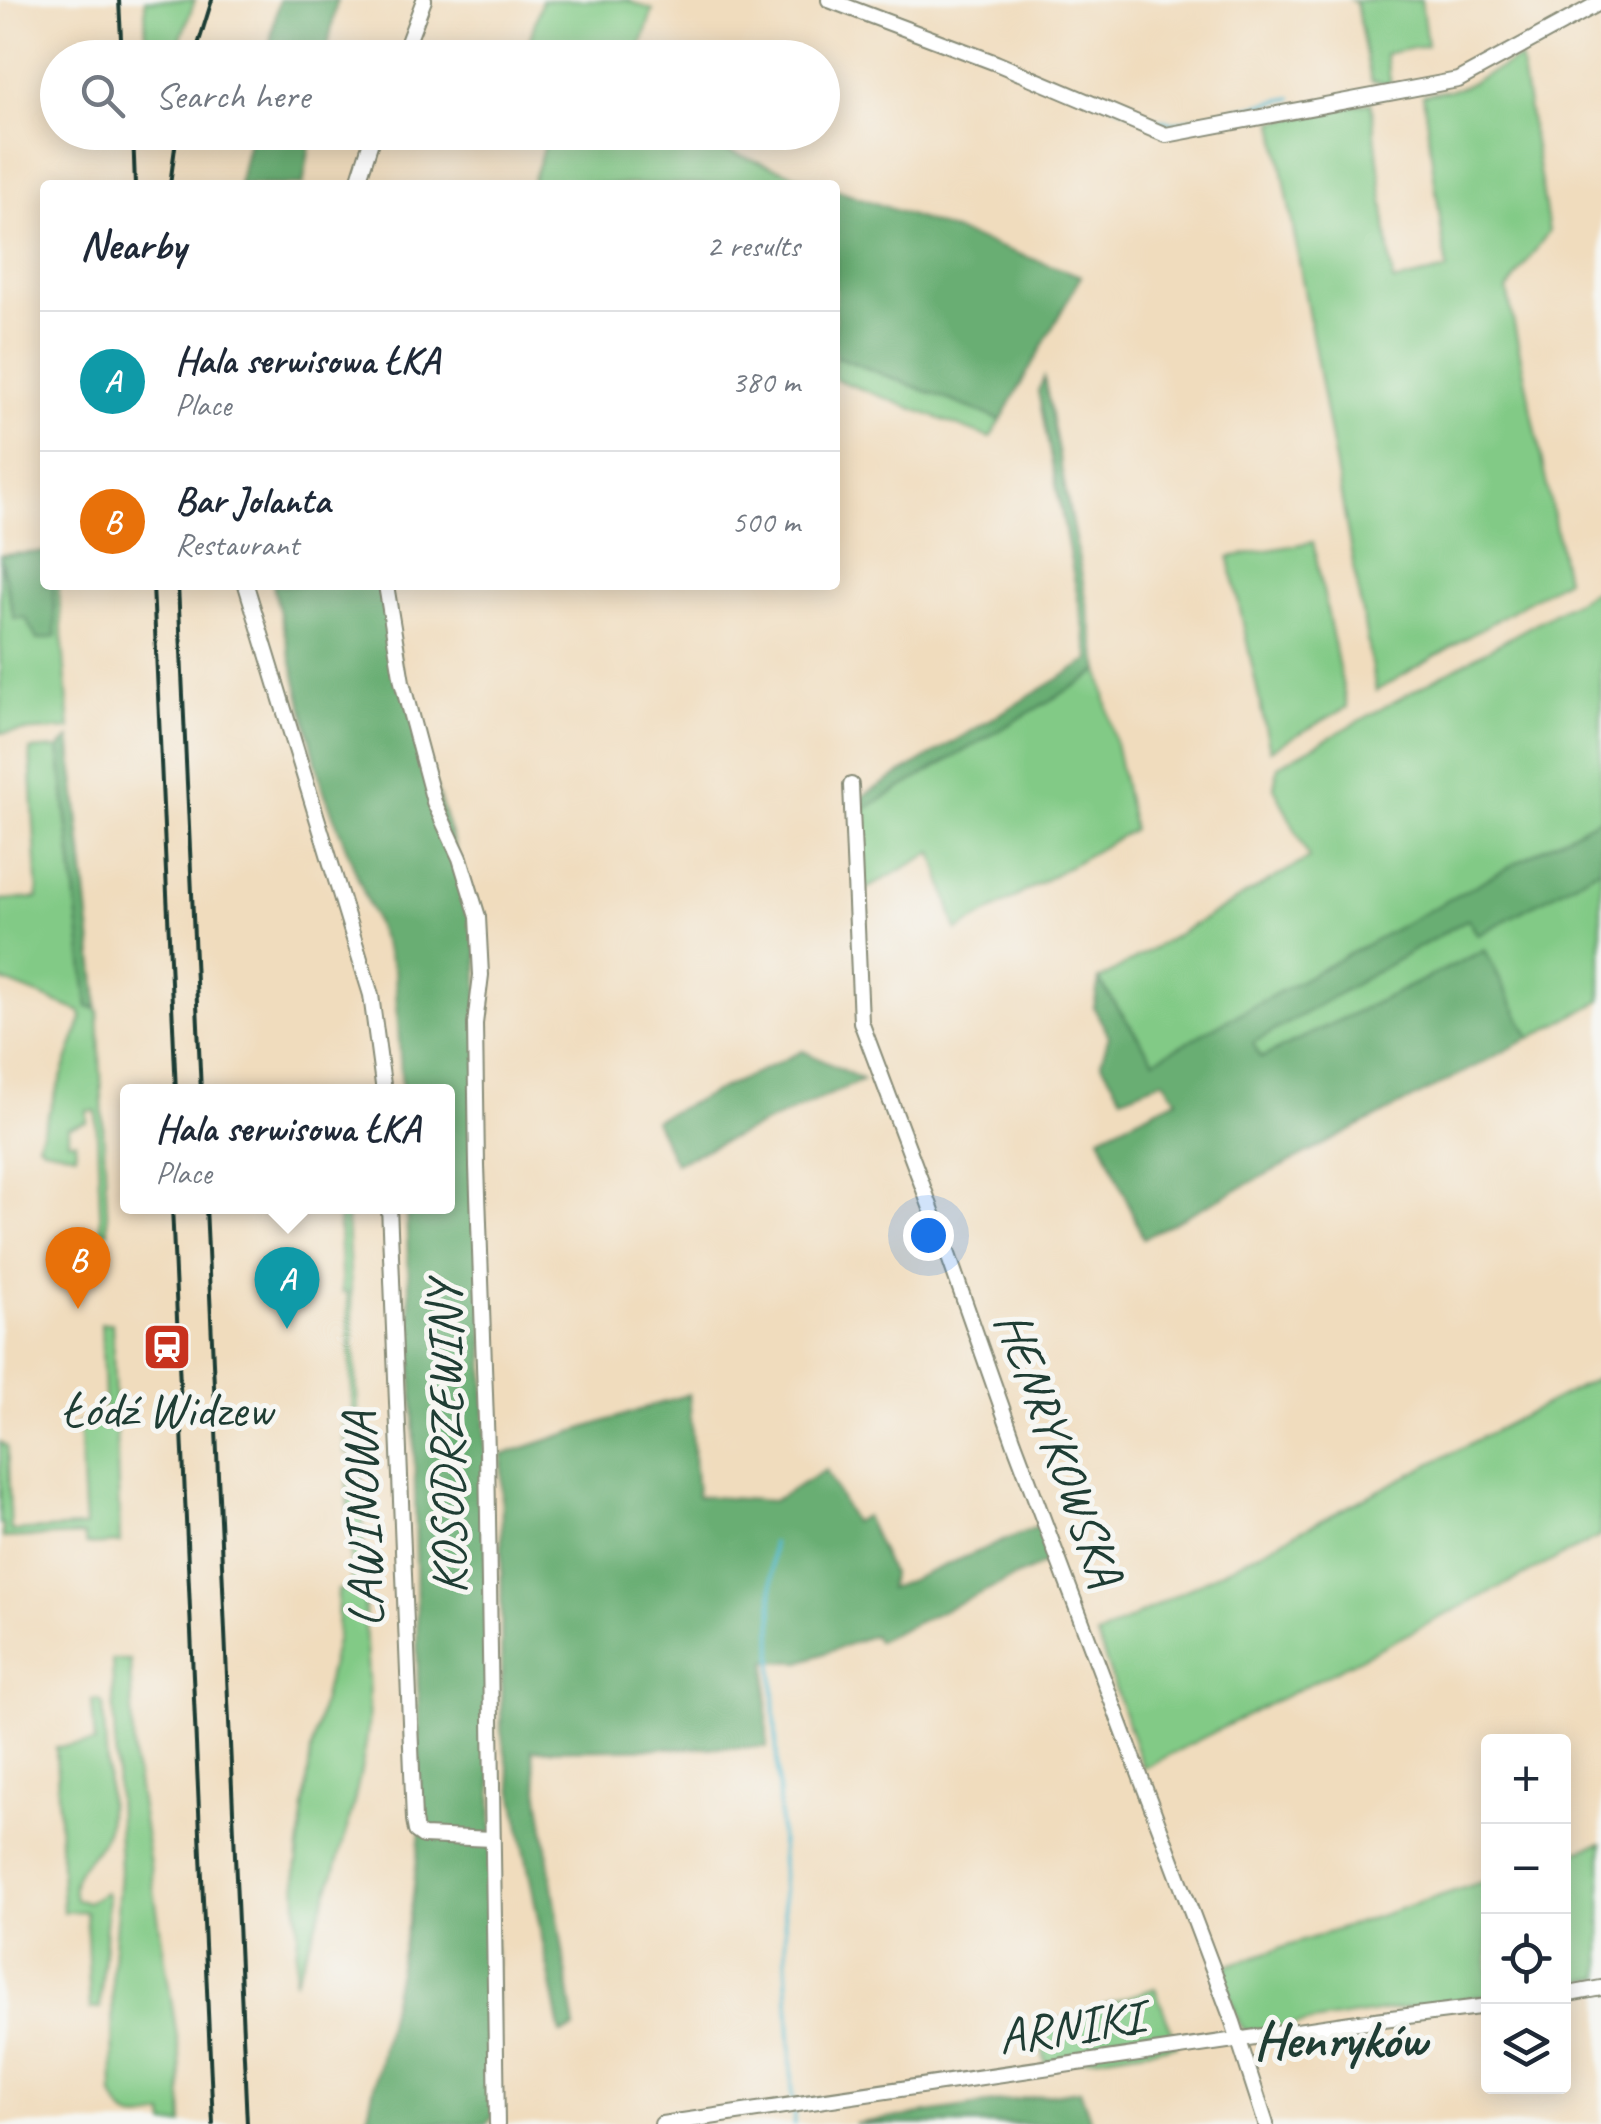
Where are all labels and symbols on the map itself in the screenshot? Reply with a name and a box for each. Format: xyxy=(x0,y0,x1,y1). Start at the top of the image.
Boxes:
your location xyxy=(903,1210,954,1261)
pin: B xyxy=(46,1226,110,1309)
pin: A xyxy=(254,1246,320,1329)
street label: KOSODRZEWINY xyxy=(412,1275,481,1595)
street label: HENRYKOWSKA xyxy=(981,1303,1139,1595)
station icon: Łódź Widzew xyxy=(141,1321,193,1373)
place label: Łódź Widzew xyxy=(62,1378,276,1441)
street label: LAWINOWA xyxy=(327,1409,398,1629)
street label: ARNIKI xyxy=(994,1984,1156,2068)
district label: Henryków xyxy=(1254,2007,1430,2073)

